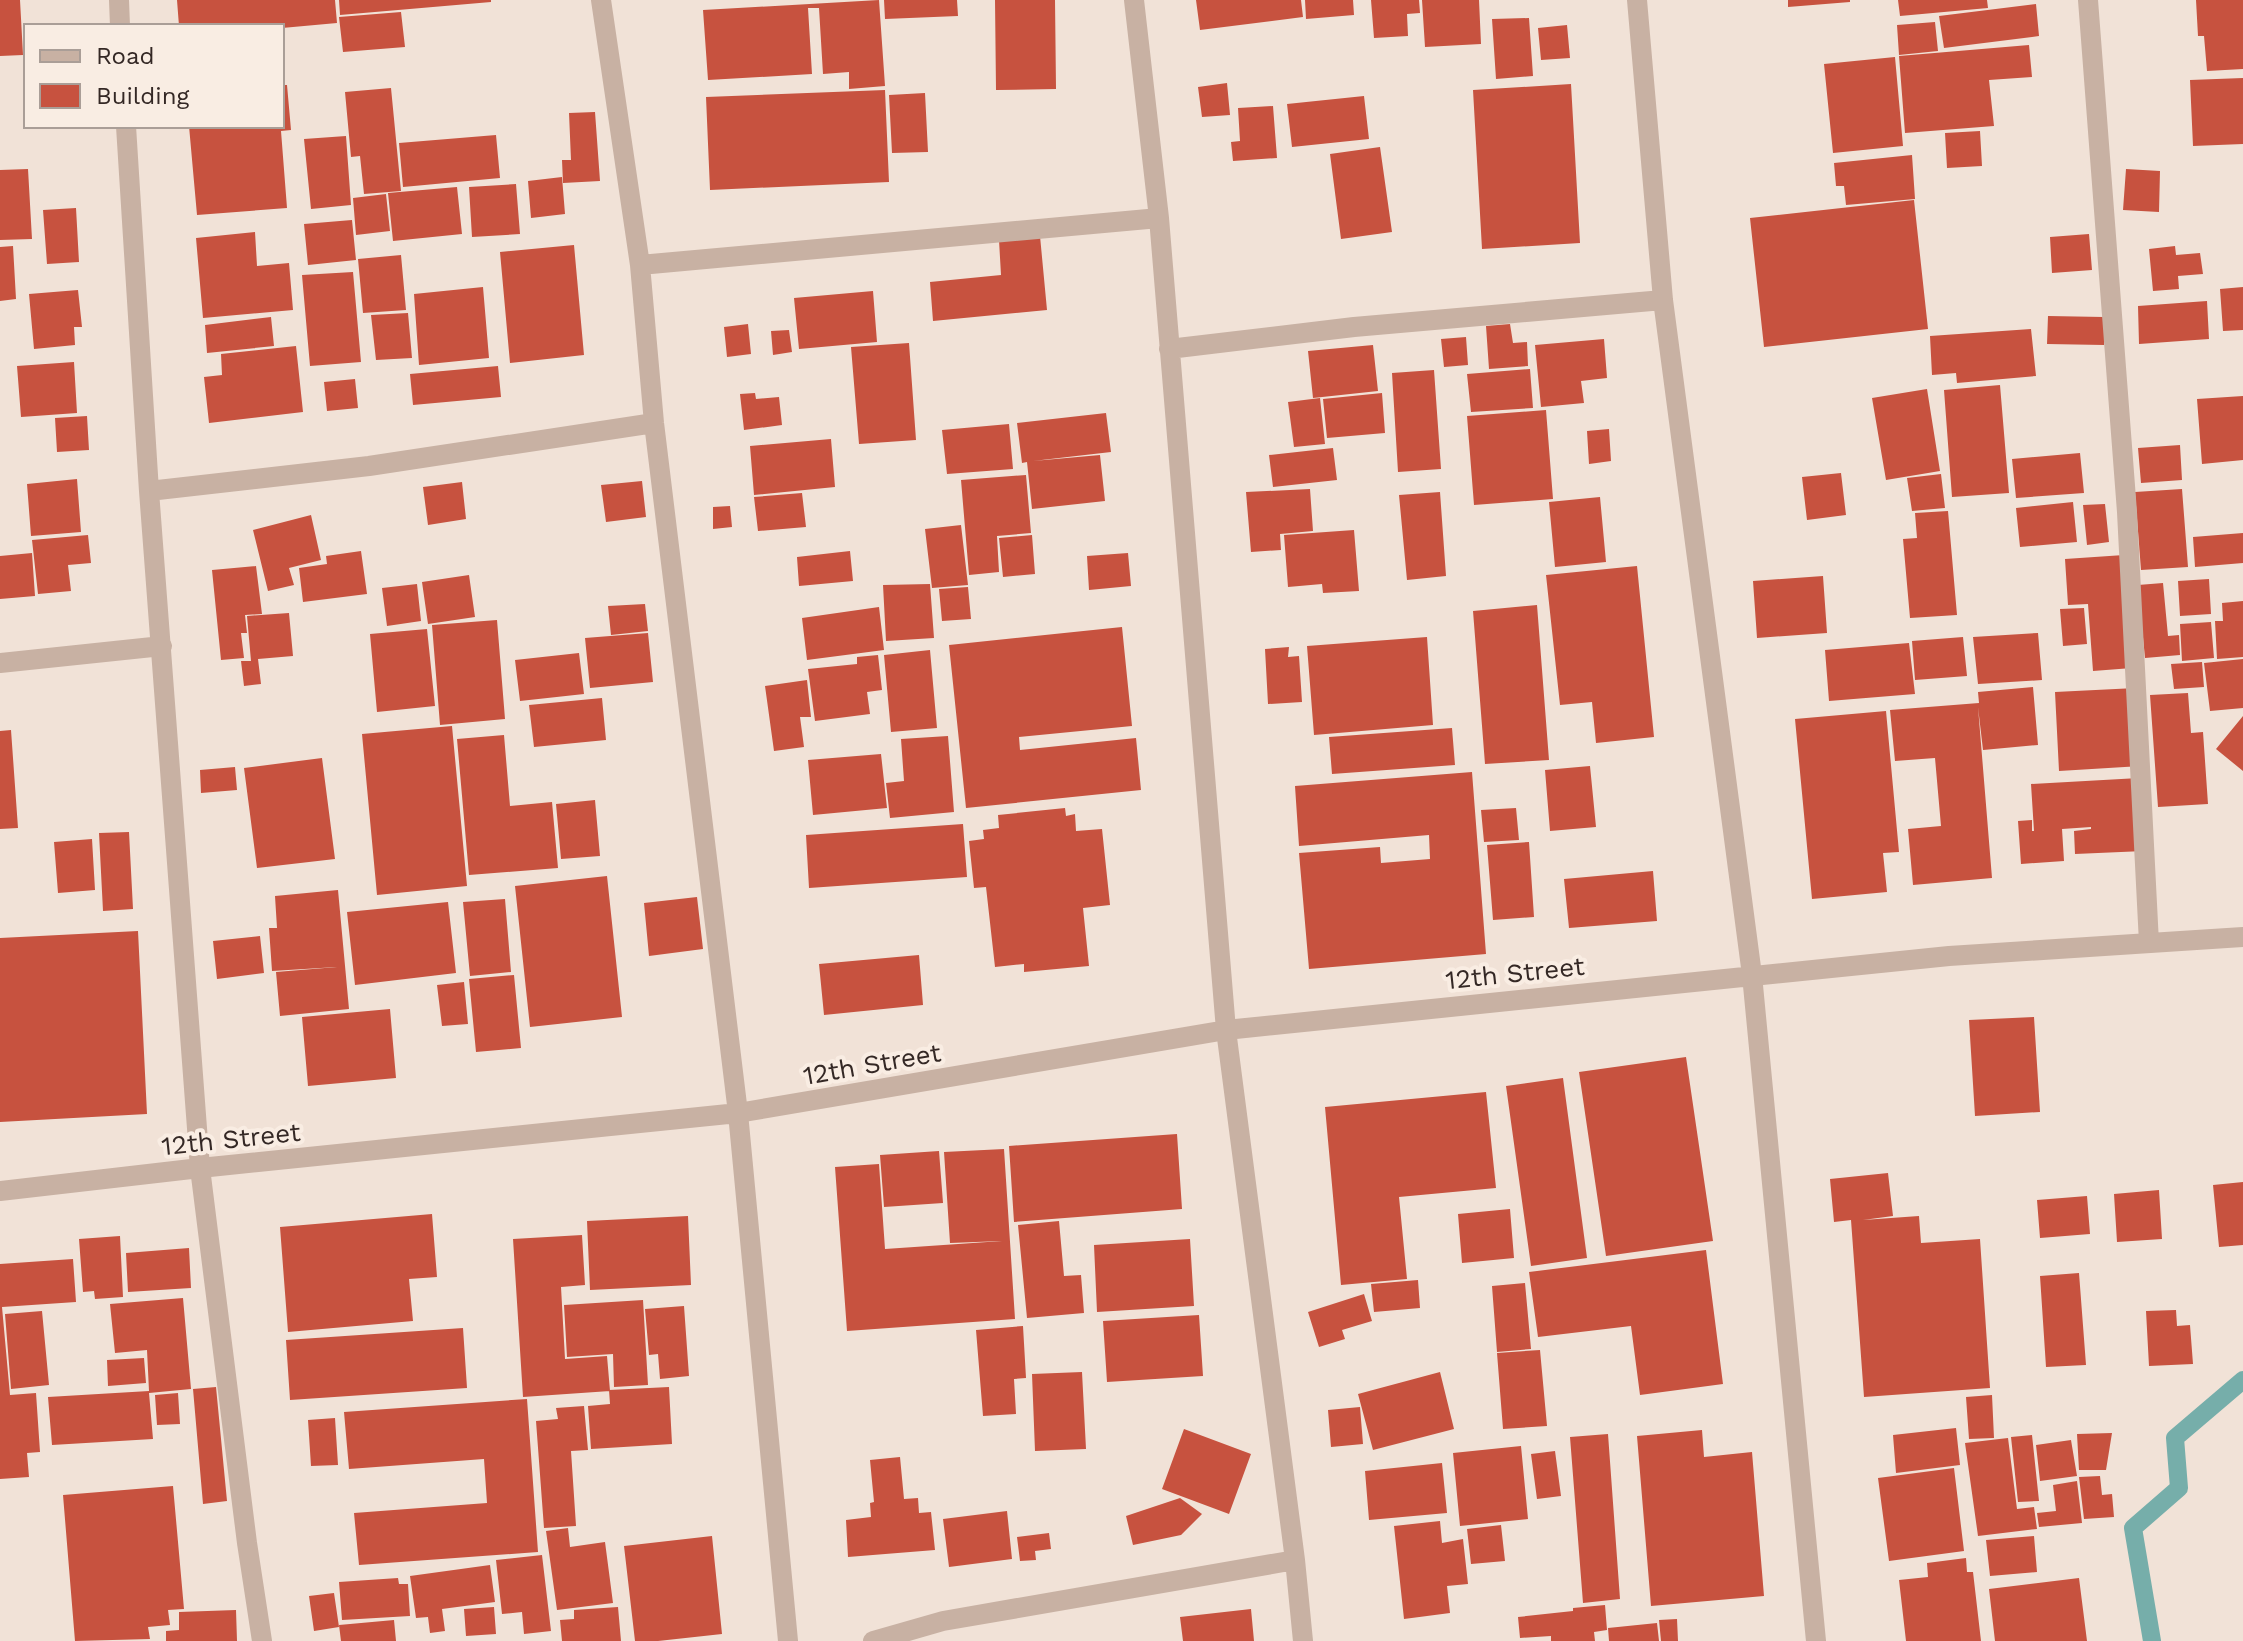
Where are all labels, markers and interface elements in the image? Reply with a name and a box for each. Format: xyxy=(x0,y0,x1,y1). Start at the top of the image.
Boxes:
legend xyxy=(24,24,284,128)
text: Road xyxy=(96,42,155,70)
text: Building xyxy=(96,82,189,110)
street label: 12th Street xyxy=(1444,951,1586,995)
street label: 12th Street xyxy=(801,1037,943,1091)
street label: 12th Street xyxy=(160,1117,302,1161)

